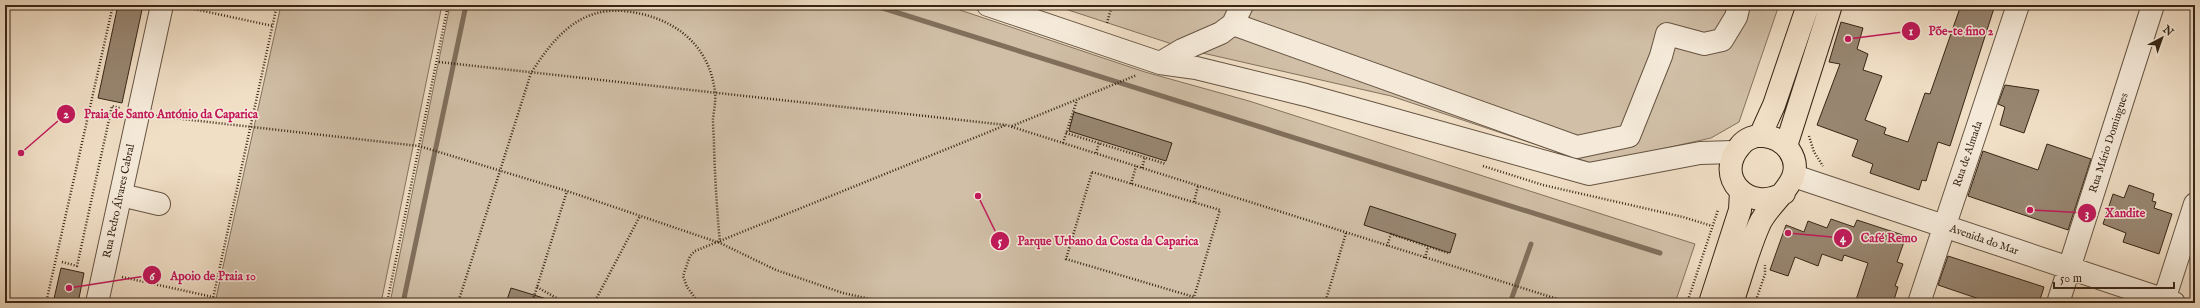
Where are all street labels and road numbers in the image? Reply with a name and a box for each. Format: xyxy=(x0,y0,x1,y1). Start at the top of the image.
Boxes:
street label: Rua Mário Domingues xyxy=(2086,91,2132,195)
street label: Rua de Almada xyxy=(1950,119,1986,189)
street label: Rua Pedro Álvares Cabral xyxy=(100,143,138,259)
street label: Avenida do Mar xyxy=(1947,221,2020,258)

